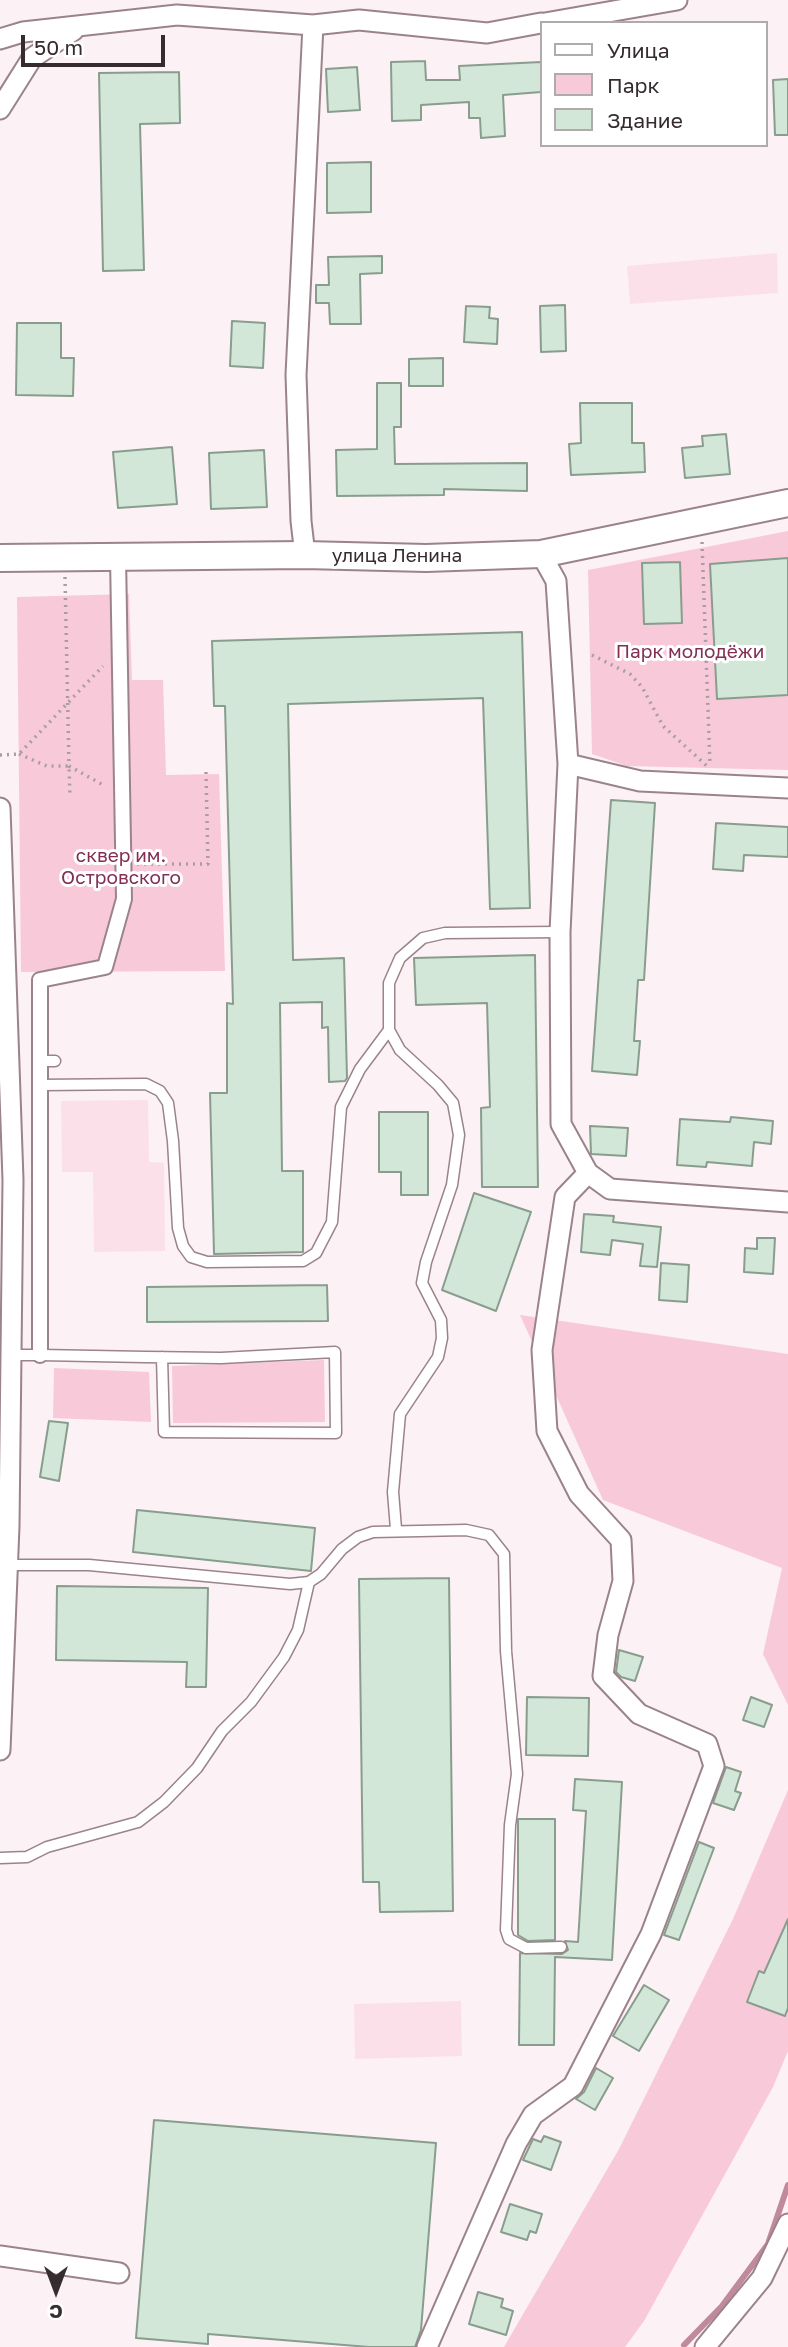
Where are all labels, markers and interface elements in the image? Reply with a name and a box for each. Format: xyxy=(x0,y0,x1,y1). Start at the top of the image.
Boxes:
scale bar xyxy=(24,21,168,65)
legend xyxy=(540,21,767,147)
text: 50 m xyxy=(34,34,83,60)
text: Улица xyxy=(607,37,670,63)
text: Парк xyxy=(607,72,660,98)
text: Здание xyxy=(607,107,683,133)
street label: улица Ленина xyxy=(332,545,462,567)
park label: Парк молодёжи xyxy=(616,641,764,663)
park label: сквер им. Островского xyxy=(61,845,181,889)
north arrow xyxy=(21,2256,91,2326)
text: С xyxy=(49,2301,63,2324)

